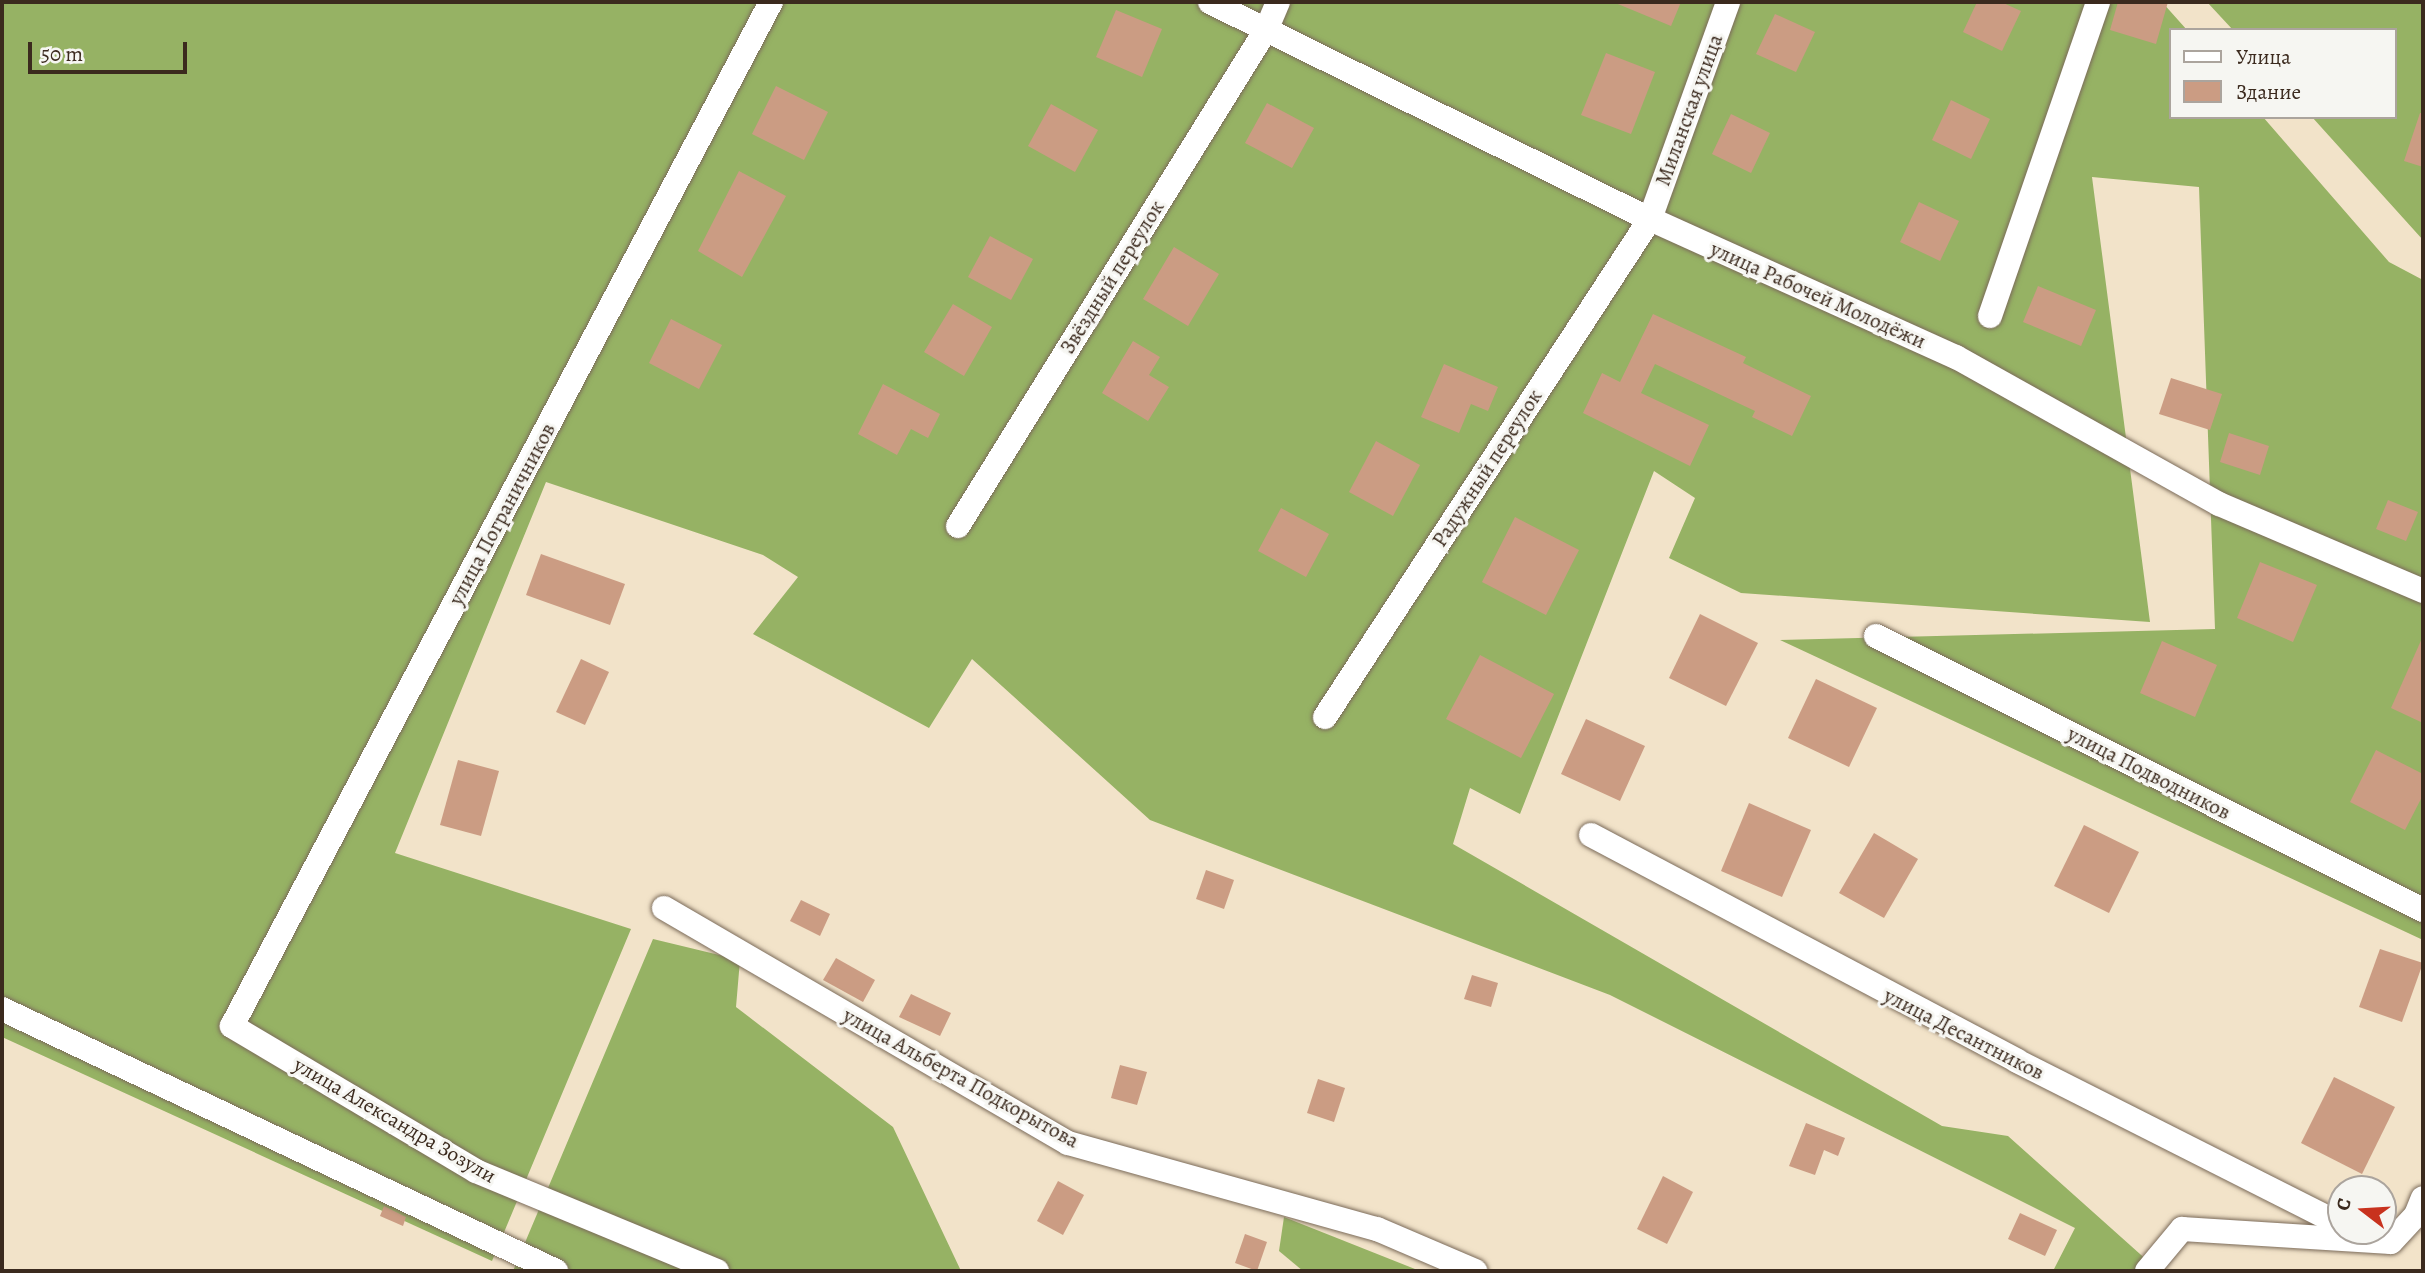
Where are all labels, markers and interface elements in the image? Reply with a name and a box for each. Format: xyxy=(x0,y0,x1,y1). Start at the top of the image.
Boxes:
scale bar xyxy=(32,28,191,72)
legend xyxy=(2170,28,2397,119)
street label: Миланская улица xyxy=(1650,31,1728,189)
text: 50 m xyxy=(41,40,83,68)
text: Улица xyxy=(2236,43,2291,71)
text: Здание xyxy=(2236,78,2301,106)
street label: Звёздный переулок xyxy=(1055,196,1169,358)
street label: улица Рабочей Молодёжи xyxy=(1706,236,1930,354)
street label: Радужный переулок xyxy=(1427,385,1547,551)
street label: улица Пограничников xyxy=(443,419,561,609)
street label: улица Подводников xyxy=(2063,721,2235,825)
street label: улица Десантников xyxy=(1880,983,2048,1085)
street label: улица Альберта Подкорытова xyxy=(839,1003,1083,1153)
street label: улица Александра Зозули xyxy=(289,1052,501,1188)
north arrow xyxy=(2327,1175,2397,1245)
text: С xyxy=(2330,1195,2358,1214)

